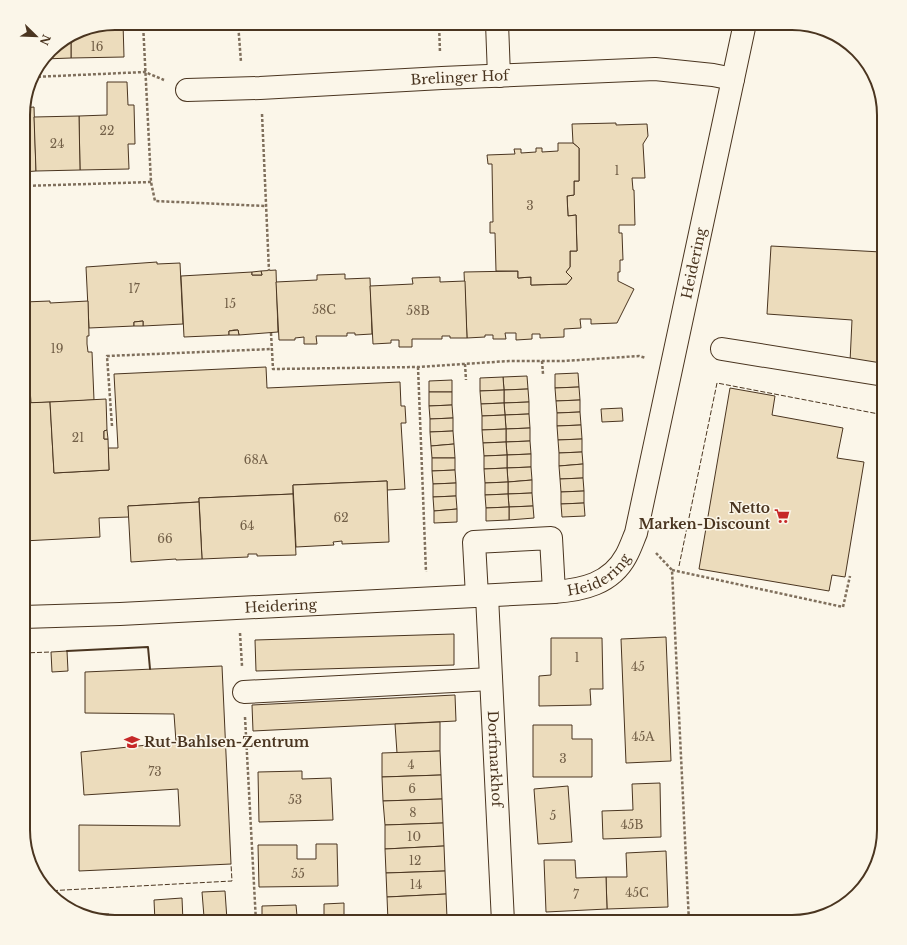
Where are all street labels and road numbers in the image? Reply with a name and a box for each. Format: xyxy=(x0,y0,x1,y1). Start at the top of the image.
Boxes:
street label: Brelinger Hof xyxy=(410,66,512,89)
street label: Heidering xyxy=(677,225,710,300)
street label: Heidering xyxy=(566,550,635,600)
street label: Heidering xyxy=(244,595,318,617)
street label: Dorfmarkhof xyxy=(484,710,506,810)

